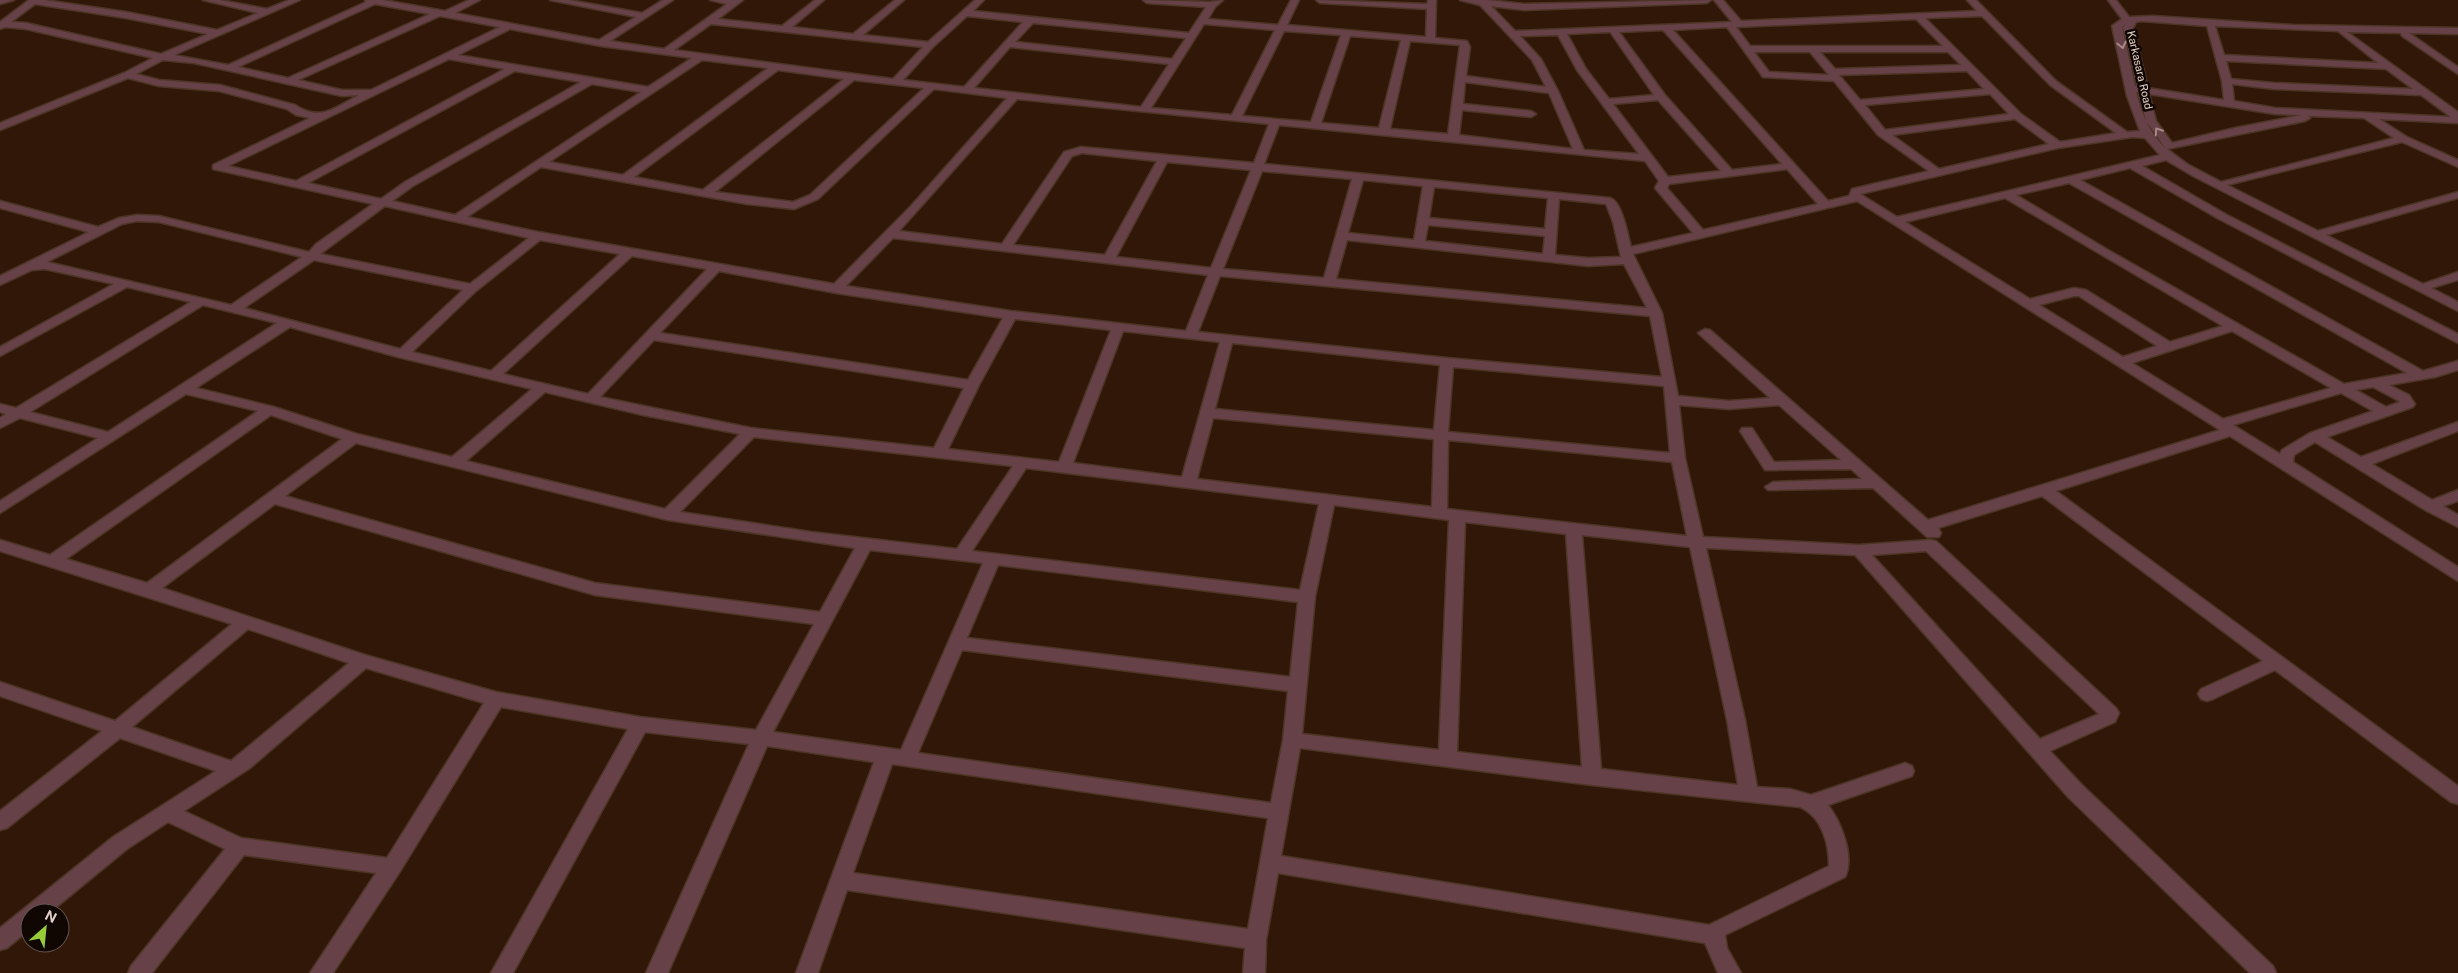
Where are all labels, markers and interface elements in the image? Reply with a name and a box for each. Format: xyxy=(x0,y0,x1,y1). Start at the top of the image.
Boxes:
street label: Karkasara Road xyxy=(2125,29,2155,111)
one-way arrow xyxy=(2116,41,2127,50)
one-way arrow xyxy=(2155,128,2164,137)
north arrow xyxy=(20,903,70,953)
text: N xyxy=(42,907,59,926)

